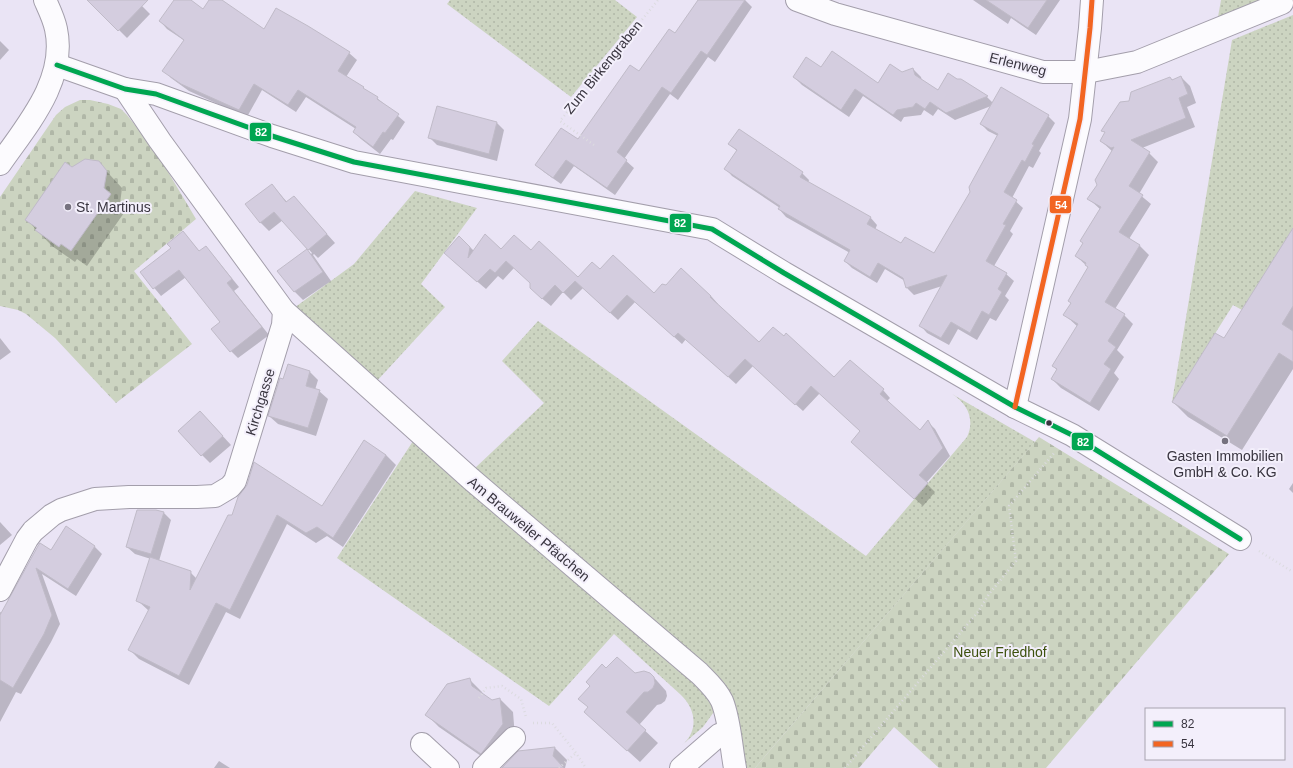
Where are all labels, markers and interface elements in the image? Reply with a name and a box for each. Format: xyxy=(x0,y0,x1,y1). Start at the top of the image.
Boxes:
street label: Zum Birkengraben xyxy=(561,17,645,117)
street label: Erlenweg xyxy=(988,49,1048,79)
line badge: 82 xyxy=(249,122,272,142)
text: 82 xyxy=(255,126,267,138)
line badge: 54 xyxy=(1049,195,1072,214)
place label: St. Martinus xyxy=(76,199,151,215)
text: 54 xyxy=(1055,199,1068,211)
marker: St. Martinus xyxy=(63,202,73,212)
line badge: 82 xyxy=(669,213,692,233)
text: 82 xyxy=(674,217,686,229)
street label: Kirchgasse xyxy=(242,366,278,437)
unlabelled marker xyxy=(1044,418,1054,428)
line badge: 82 xyxy=(1071,432,1094,451)
text: 82 xyxy=(1077,436,1089,448)
marker: Gasten Immobilien GmbH & Co. KG xyxy=(1220,436,1230,446)
place label: Gasten Immobilien GmbH & Co. KG xyxy=(1167,448,1283,480)
street label: Am Brauweiler Pfädchen xyxy=(465,473,593,585)
park label: Neuer Friedhof xyxy=(953,644,1047,660)
legend xyxy=(1145,708,1285,760)
text: 82 xyxy=(1181,717,1195,731)
text: 54 xyxy=(1181,737,1195,751)

